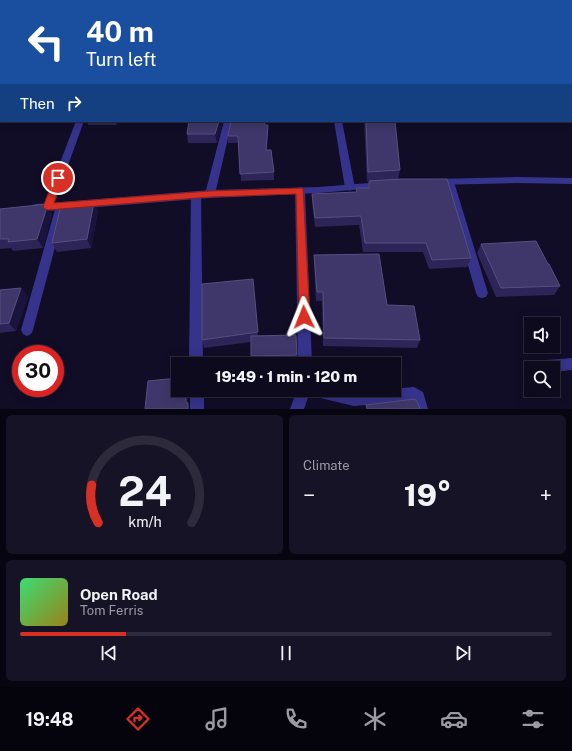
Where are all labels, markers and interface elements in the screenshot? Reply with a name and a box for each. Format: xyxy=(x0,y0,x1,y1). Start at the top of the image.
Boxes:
text: 40 m xyxy=(86,15,154,48)
icon: left xyxy=(20,16,72,68)
text: Turn left xyxy=(86,49,156,70)
icon: right xyxy=(63,92,85,114)
text: Then xyxy=(20,95,55,112)
pin xyxy=(41,161,75,195)
icon: arrive xyxy=(47,167,69,189)
position arrow xyxy=(283,296,325,338)
map controls xyxy=(524,317,560,397)
button: sound xyxy=(524,317,560,353)
speed limit sign: 30 xyxy=(12,345,64,397)
button: search xyxy=(524,361,560,397)
text: 19:49 · 1 min · 120 m xyxy=(215,368,357,385)
text: Climate xyxy=(303,458,350,473)
text: 24 xyxy=(118,465,171,514)
text: 19° xyxy=(404,477,451,513)
text: − xyxy=(303,482,315,508)
text: + xyxy=(540,482,552,508)
text: km/h xyxy=(128,512,161,529)
text: Open Road xyxy=(80,586,158,603)
text: Tom Ferris xyxy=(80,603,143,618)
icon: previous xyxy=(98,642,120,664)
icon: pause xyxy=(275,642,297,664)
icon: next xyxy=(452,642,474,664)
icon: directions xyxy=(124,705,152,733)
icon: music xyxy=(203,705,231,733)
icon: phone xyxy=(282,705,310,733)
icon: climate xyxy=(361,705,389,733)
icon: car xyxy=(440,705,468,733)
icon: filters xyxy=(519,705,547,733)
text: 19:48 xyxy=(25,709,74,730)

